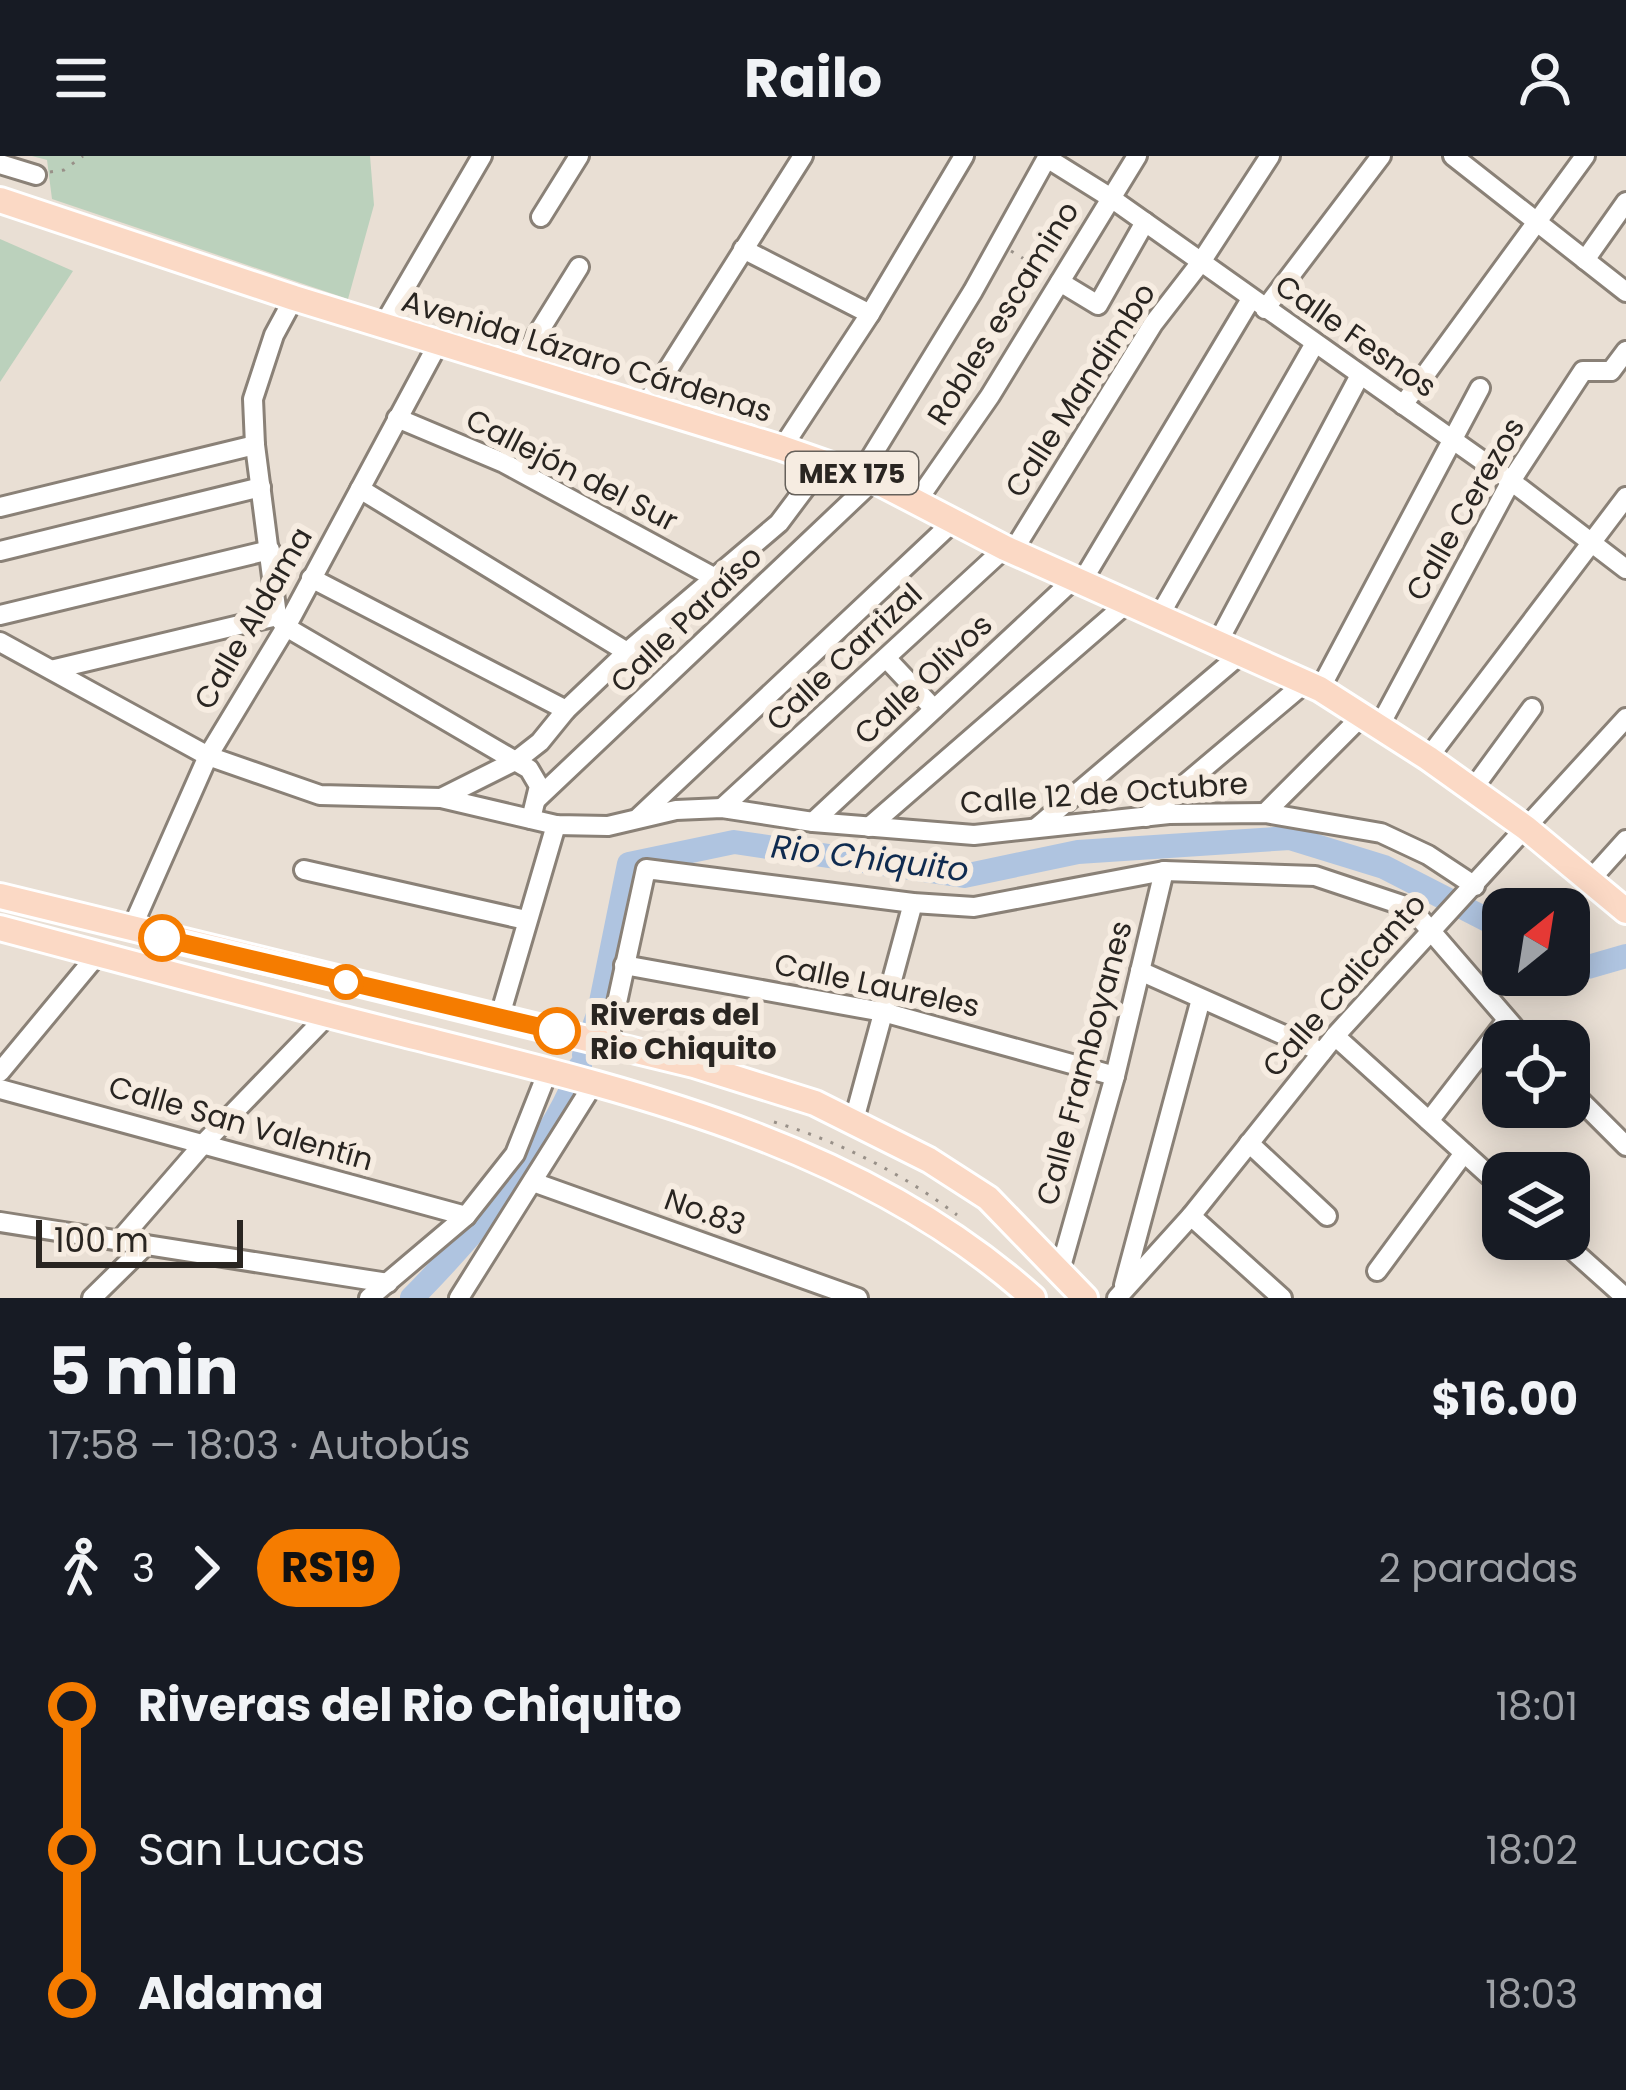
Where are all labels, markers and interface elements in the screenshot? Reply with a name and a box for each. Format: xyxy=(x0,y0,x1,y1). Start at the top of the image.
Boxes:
text: Railo xyxy=(744,40,882,116)
icon: menu xyxy=(48,45,114,111)
icon: person xyxy=(1512,45,1578,111)
street label: Robles escamino xyxy=(917,193,1089,433)
street label: Calle Fesnos xyxy=(1267,264,1445,408)
street label: Calle Mandimbo xyxy=(994,274,1166,506)
street label: Avenida Lázaro Cárdenas xyxy=(397,279,777,433)
street label: Callejón del Sur xyxy=(458,398,686,542)
street label: Calle Cerezos xyxy=(1395,410,1535,608)
road number: MEX 175 xyxy=(786,452,918,494)
street label: Calle Aldama xyxy=(183,519,323,717)
street label: Calle Paraíso xyxy=(601,535,771,703)
street label: Calle Carrizal xyxy=(756,573,932,741)
street label: Calle Olivos xyxy=(844,604,1002,754)
street label: Calle 12 de Octubre xyxy=(959,761,1249,825)
water label: Rio Chiquito xyxy=(769,823,971,893)
street label: Calle Calicanto xyxy=(1252,884,1436,1086)
north arrow xyxy=(1482,888,1590,996)
map controls xyxy=(1482,888,1590,1260)
unlabelled marker xyxy=(140,916,184,960)
street label: Calle Framboyanes xyxy=(1025,916,1143,1210)
street label: Calle Laureles xyxy=(770,942,984,1028)
unlabelled marker xyxy=(330,966,362,998)
place label: Riveras del Rio Chiquito xyxy=(590,993,777,1070)
marker: Riveras del Rio Chiquito xyxy=(535,1009,579,1053)
button: locate xyxy=(1482,1020,1590,1128)
street label: Calle San Valentín xyxy=(104,1065,378,1181)
button: layers xyxy=(1482,1152,1590,1260)
street label: No.83 xyxy=(659,1178,751,1246)
scale bar xyxy=(36,1214,243,1267)
text: 100 m xyxy=(54,1217,149,1264)
text: 5 min xyxy=(48,1325,239,1417)
text: $16.00 xyxy=(1431,1368,1578,1431)
text: 17:58 – 18:03 · Autobús xyxy=(48,1418,470,1473)
icon: walk xyxy=(48,1535,114,1601)
icon: forward xyxy=(173,1535,239,1601)
text: RS19 xyxy=(281,1538,376,1597)
text: 3 xyxy=(132,1541,155,1596)
text: 2 paradas xyxy=(1378,1541,1578,1596)
text: Riveras del Rio Chiquito xyxy=(138,1674,682,1737)
text: 18:01 xyxy=(1496,1679,1578,1734)
text: San Lucas xyxy=(138,1818,365,1881)
text: 18:02 xyxy=(1486,1823,1578,1878)
text: Aldama xyxy=(138,1962,324,2025)
text: 18:03 xyxy=(1485,1967,1578,2022)

